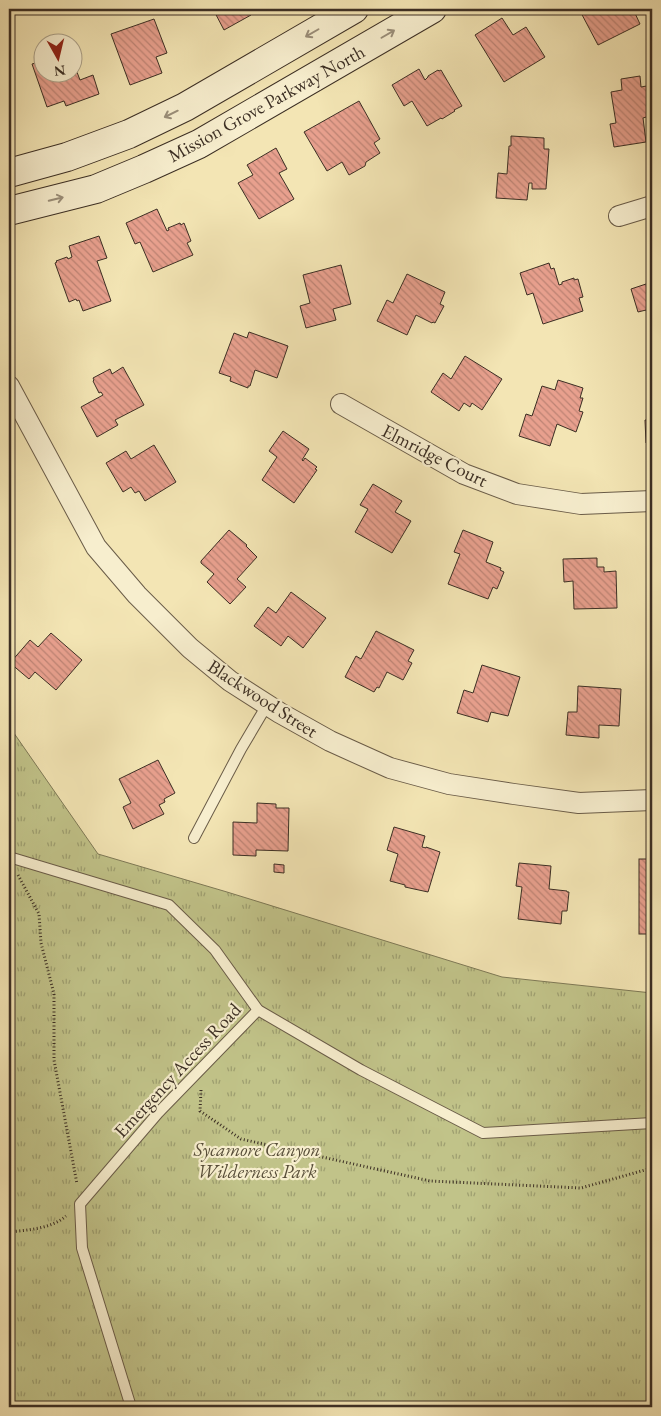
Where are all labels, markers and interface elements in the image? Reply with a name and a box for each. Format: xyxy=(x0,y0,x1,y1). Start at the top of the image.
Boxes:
one-way arrow xyxy=(305,29,319,39)
one-way arrow xyxy=(381,29,396,39)
north arrow xyxy=(32,32,82,82)
street label: Mission Grove Parkway North xyxy=(163,39,369,168)
text: N xyxy=(52,61,67,81)
one-way arrow xyxy=(163,109,178,119)
one-way arrow xyxy=(48,194,64,203)
street label: Elmridge Court xyxy=(378,418,492,493)
street label: Blackwood Street xyxy=(203,654,323,743)
street label: Emergency Access Road xyxy=(108,997,247,1143)
park label: Sycamore Canyon Wilderness Park xyxy=(193,1137,320,1184)

